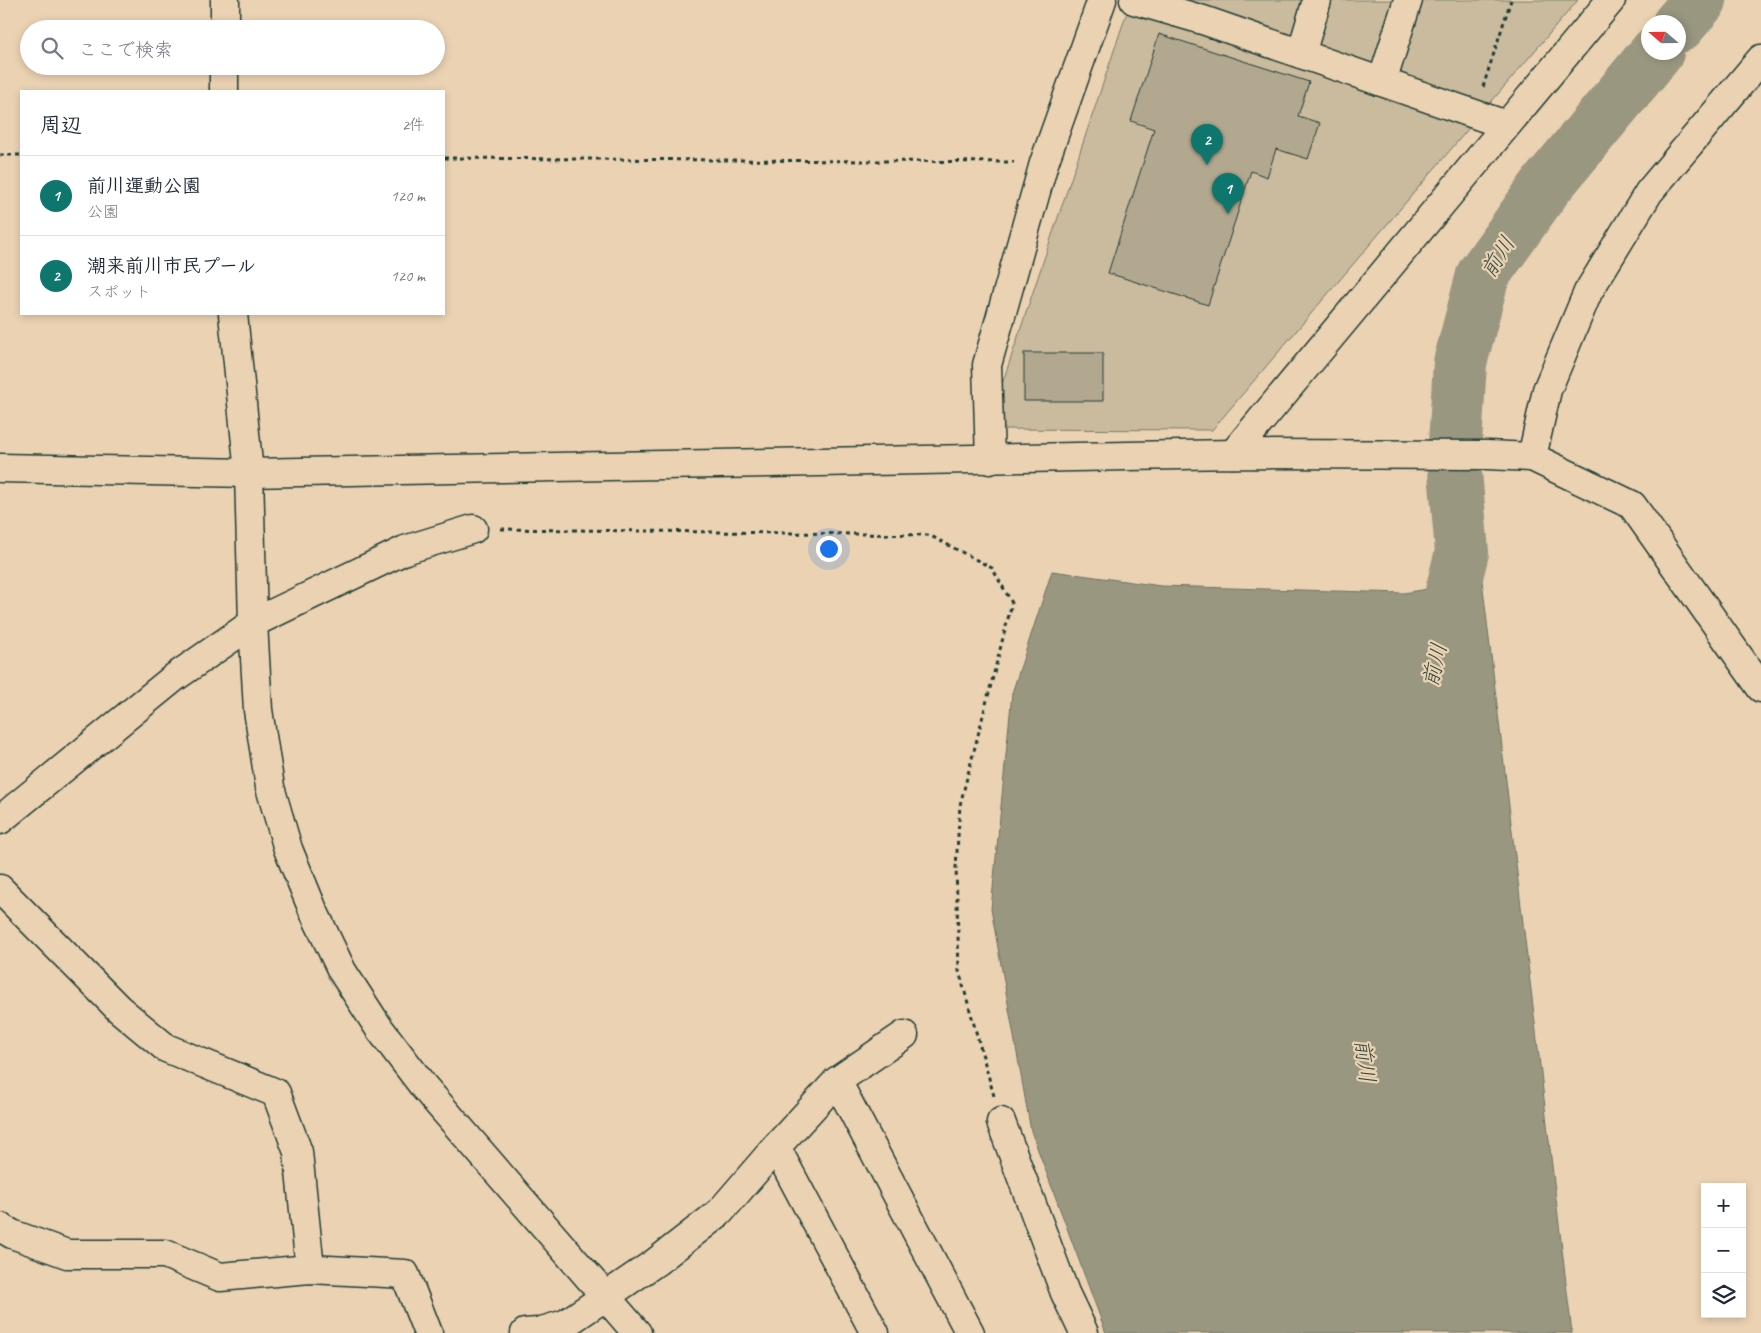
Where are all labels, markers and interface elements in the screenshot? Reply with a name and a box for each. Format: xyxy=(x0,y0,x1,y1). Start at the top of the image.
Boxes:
north arrow xyxy=(1641,15,1686,60)
search box xyxy=(20,20,445,75)
icon: search xyxy=(38,34,66,62)
text: ここで検索 xyxy=(78,38,173,62)
text: 周辺 xyxy=(40,112,82,138)
text: 2件 xyxy=(402,115,425,135)
pin: 2 xyxy=(1191,124,1223,165)
pin: 1 xyxy=(1212,173,1244,214)
text: 前川運動公園 xyxy=(87,174,201,198)
text: 1 xyxy=(52,186,60,206)
text: 120 m xyxy=(391,186,425,206)
text: 公園 xyxy=(87,202,119,222)
water label: 前川 xyxy=(1474,231,1522,283)
text: 潮来前川市民プール xyxy=(87,254,256,278)
text: 2 xyxy=(52,266,60,286)
text: 120 m xyxy=(391,266,425,286)
text: スポット xyxy=(87,282,151,302)
your location xyxy=(816,536,842,562)
water label: 前川 xyxy=(1416,640,1454,690)
water label: 前川 xyxy=(1348,1037,1382,1085)
map controls xyxy=(1701,1183,1746,1318)
button: + xyxy=(1701,1183,1746,1228)
button: − xyxy=(1701,1228,1746,1273)
button: layers xyxy=(1701,1273,1746,1318)

